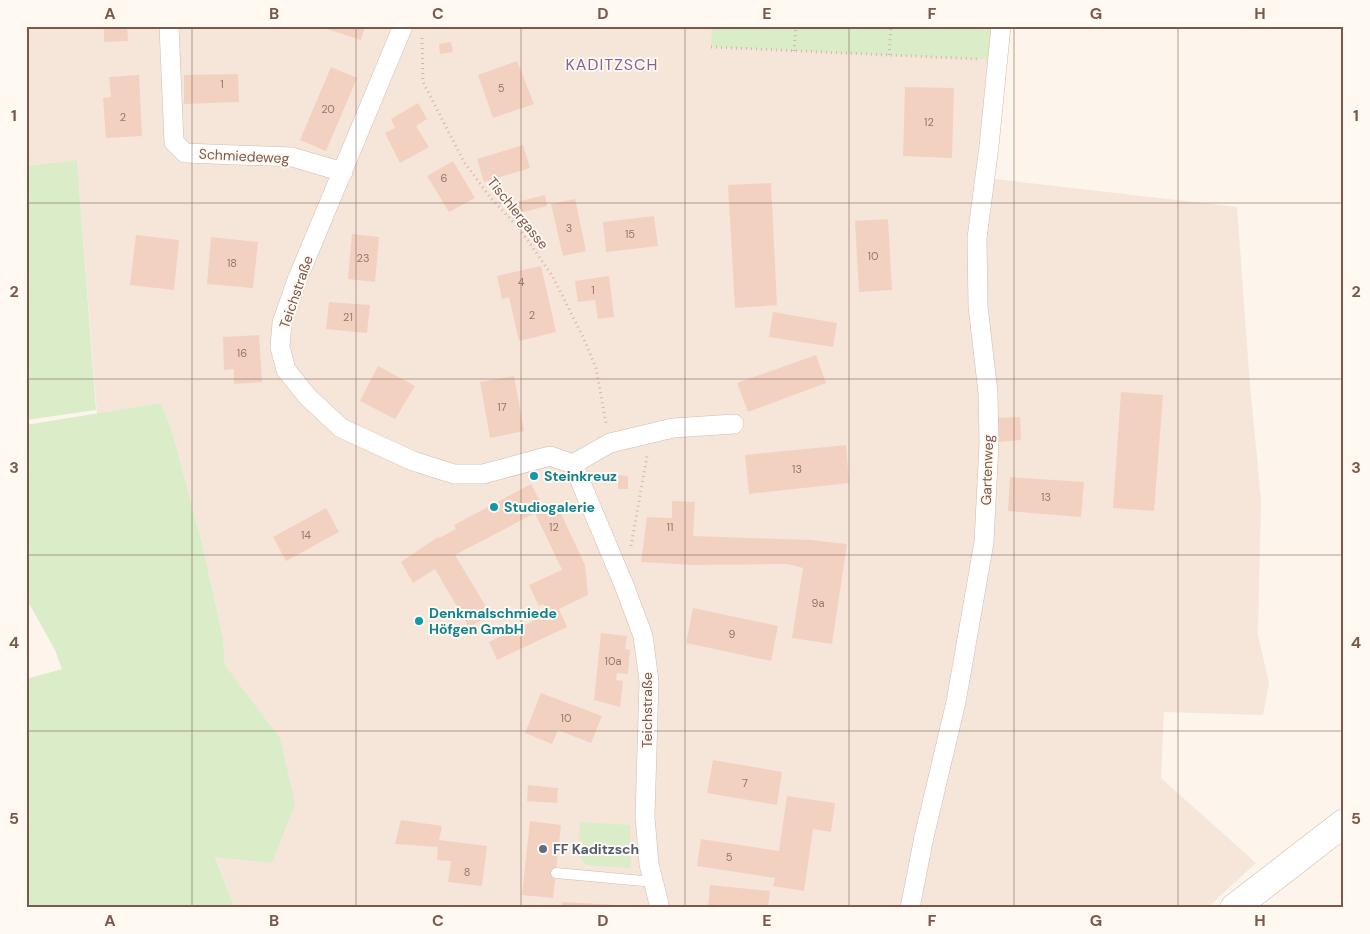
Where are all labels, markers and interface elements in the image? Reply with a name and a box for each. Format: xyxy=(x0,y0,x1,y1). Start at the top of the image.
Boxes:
text: A xyxy=(104,3,116,24)
text: B xyxy=(269,3,279,24)
text: C xyxy=(432,3,444,24)
text: D xyxy=(597,3,609,24)
text: E xyxy=(762,3,772,24)
text: F xyxy=(928,3,937,24)
text: G xyxy=(1090,3,1102,24)
text: H xyxy=(1254,3,1266,24)
district label: KADITZSCH xyxy=(565,54,659,75)
house number: 1 xyxy=(220,77,224,91)
house number: 5 xyxy=(498,81,505,95)
house number: 20 xyxy=(321,102,335,116)
text: 1 xyxy=(11,105,17,126)
text: 1 xyxy=(1353,105,1359,126)
house number: 2 xyxy=(120,110,126,124)
house number: 12 xyxy=(924,115,934,129)
street label: Schmiedeweg xyxy=(198,145,290,167)
house number: 6 xyxy=(441,171,448,185)
street label: Tischlergasse xyxy=(483,173,553,253)
house number: 3 xyxy=(566,221,572,235)
house number: 15 xyxy=(625,227,635,241)
house number: 10 xyxy=(868,249,878,263)
house number: 23 xyxy=(357,251,369,265)
street label: Teichstraße xyxy=(275,253,317,331)
house number: 18 xyxy=(227,256,237,270)
house number: 4 xyxy=(518,275,525,289)
text: 2 xyxy=(9,281,19,302)
text: 2 xyxy=(1351,281,1361,302)
house number: 1 xyxy=(591,283,595,297)
house number: 2 xyxy=(529,308,535,322)
house number: 21 xyxy=(343,310,353,324)
house number: 16 xyxy=(237,346,247,360)
house number: 17 xyxy=(497,400,507,414)
street label: Gartenweg xyxy=(977,434,997,506)
text: 3 xyxy=(9,457,19,478)
text: 3 xyxy=(1351,457,1361,478)
house number: 13 xyxy=(792,462,802,476)
place label: Steinkreuz xyxy=(544,467,617,485)
marker: Steinkreuz xyxy=(528,470,540,482)
house number: 13 xyxy=(1041,490,1051,504)
place label: Studiogalerie xyxy=(504,498,595,516)
marker: Studiogalerie xyxy=(488,501,500,513)
house number: 12 xyxy=(549,520,559,534)
house number: 11 xyxy=(667,520,673,534)
house number: 14 xyxy=(301,528,311,542)
house number: 9a xyxy=(812,596,824,610)
place label: Denkmalschmiede Höfgen GmbH xyxy=(429,604,557,638)
marker: Denkmalschmiede Höfgen GmbH xyxy=(413,615,425,627)
house number: 9 xyxy=(729,627,736,641)
text: 4 xyxy=(9,632,19,653)
text: 4 xyxy=(1351,632,1361,653)
house number: 10a xyxy=(605,654,621,668)
street label: Teichstraße xyxy=(638,672,656,748)
house number: 10 xyxy=(561,711,571,725)
house number: 7 xyxy=(742,776,748,790)
text: 5 xyxy=(9,808,19,829)
text: 5 xyxy=(1351,808,1361,829)
place label: FF Kaditzsch xyxy=(553,840,639,858)
marker: FF Kaditzsch xyxy=(537,843,549,855)
house number: 5 xyxy=(726,850,733,864)
house number: 8 xyxy=(464,865,470,879)
text: A xyxy=(104,910,116,931)
text: B xyxy=(269,910,279,931)
text: C xyxy=(432,910,444,931)
text: D xyxy=(597,910,609,931)
text: E xyxy=(762,910,772,931)
text: F xyxy=(928,910,937,931)
text: G xyxy=(1090,910,1102,931)
text: H xyxy=(1254,910,1266,931)

